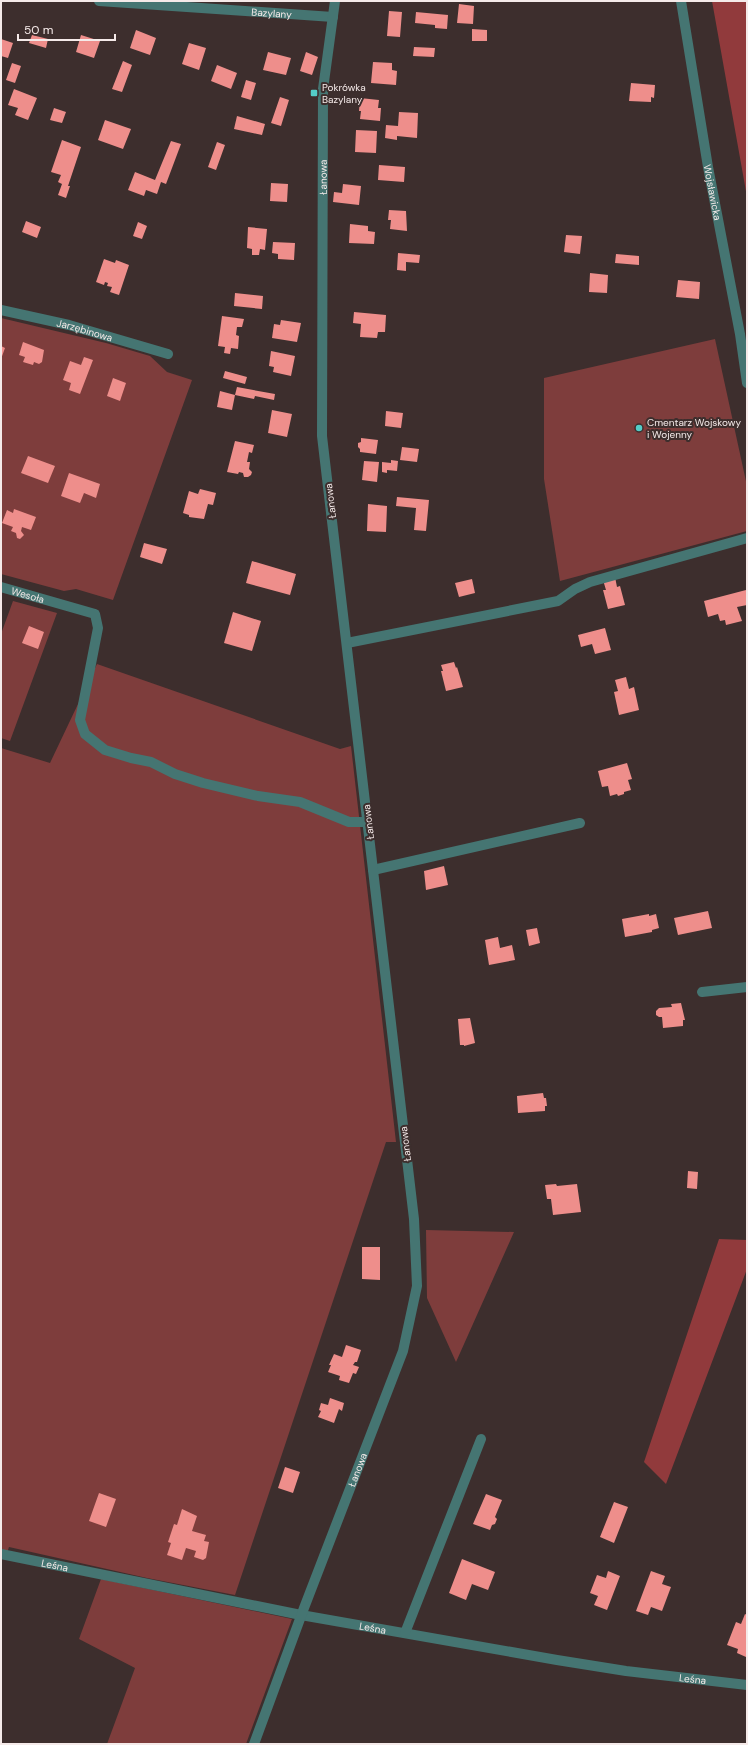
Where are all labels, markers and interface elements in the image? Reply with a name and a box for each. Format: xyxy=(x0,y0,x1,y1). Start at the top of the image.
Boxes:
street label: Bazylany xyxy=(251,5,293,21)
scale bar xyxy=(18,16,115,42)
text: 50 m xyxy=(24,22,53,38)
place label: Pokrówka Bazylany xyxy=(322,81,366,106)
marker: Pokrówka Bazylany xyxy=(309,88,319,98)
street label: Łanowa xyxy=(317,160,330,195)
street label: Wojsławicka xyxy=(701,163,724,222)
street label: Jarzębinowa xyxy=(55,316,114,344)
place label: Cmentarz Wojskowy i Wojenny xyxy=(647,416,741,441)
marker: Cmentarz Wojskowy i Wojenny xyxy=(634,423,644,433)
street label: Łanowa xyxy=(322,483,339,519)
street label: Wesoła xyxy=(10,584,46,606)
street label: Łanowa xyxy=(360,804,377,840)
street label: Łanowa xyxy=(397,1126,414,1162)
street label: Łanowa xyxy=(345,1451,370,1489)
street label: Leśna xyxy=(40,1556,69,1575)
street label: Leśna xyxy=(358,1619,387,1637)
street label: Leśna xyxy=(678,1671,707,1687)

